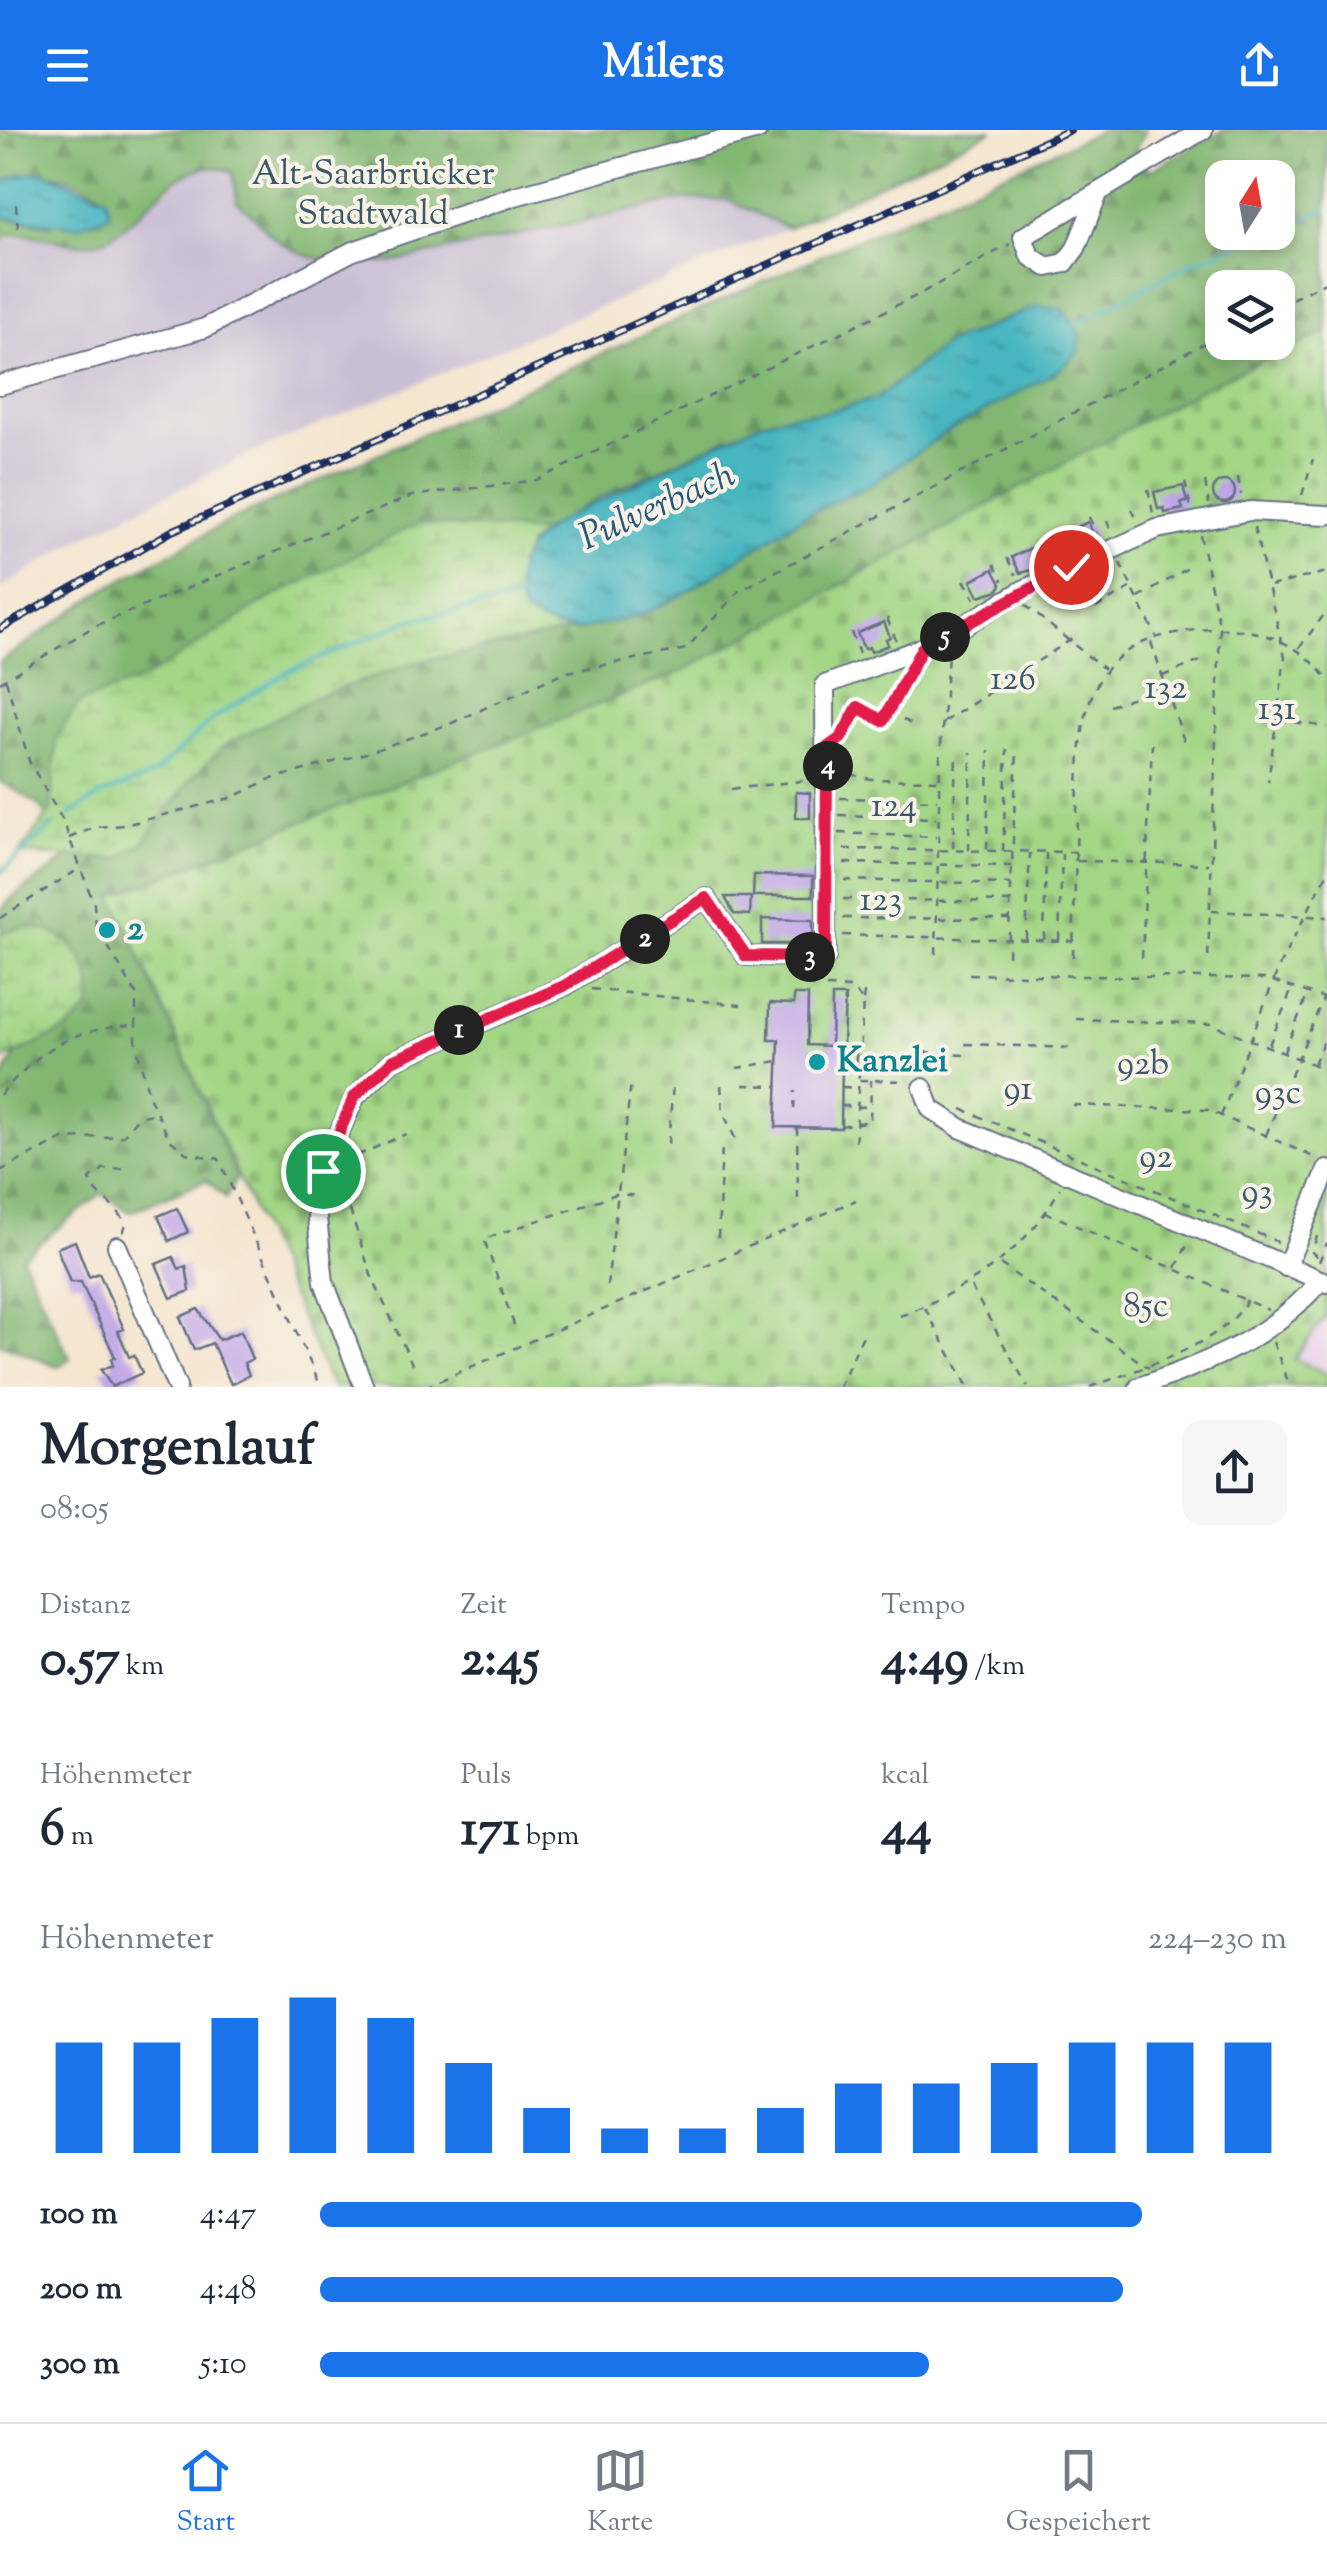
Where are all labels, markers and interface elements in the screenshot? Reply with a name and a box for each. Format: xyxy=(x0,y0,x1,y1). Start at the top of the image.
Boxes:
text: Milers xyxy=(603,33,724,98)
icon: menu xyxy=(40,38,95,93)
icon: share xyxy=(1232,38,1287,93)
park label: Alt-Saarbrücker Stadtwald xyxy=(251,150,495,241)
north arrow xyxy=(1205,160,1295,250)
map controls xyxy=(1205,160,1295,360)
button: layers xyxy=(1205,270,1295,360)
water label: Pulverbach xyxy=(572,450,745,566)
pin xyxy=(1029,525,1114,610)
icon: check xyxy=(1044,540,1099,595)
pin: 5 xyxy=(920,612,970,662)
text: 5 xyxy=(940,617,950,657)
park label: 126 xyxy=(990,655,1036,706)
park label: 132 xyxy=(1145,664,1187,715)
park label: 131 xyxy=(1258,685,1296,736)
pin: 4 xyxy=(803,741,853,791)
text: 4 xyxy=(821,746,835,786)
park label: 124 xyxy=(871,782,917,833)
park label: 123 xyxy=(860,876,902,927)
place label: 2 xyxy=(127,905,144,956)
pin: 2 xyxy=(620,914,670,964)
marker: 2 xyxy=(96,919,118,941)
text: 2 xyxy=(638,919,652,959)
pin: 3 xyxy=(785,932,835,982)
text: 3 xyxy=(804,937,816,977)
pin: 1 xyxy=(434,1005,484,1055)
text: 1 xyxy=(454,1010,464,1050)
place label: Kanzlei xyxy=(837,1037,948,1088)
park label: 92b xyxy=(1117,1040,1169,1091)
marker: Kanzlei xyxy=(806,1051,828,1073)
park label: 91 xyxy=(1004,1065,1033,1116)
park label: 93c xyxy=(1255,1069,1301,1120)
pin xyxy=(281,1129,366,1214)
park label: 92 xyxy=(1139,1133,1173,1184)
icon: arrive xyxy=(296,1144,351,1199)
park label: 93 xyxy=(1241,1168,1273,1219)
park label: 85c xyxy=(1123,1282,1169,1333)
text: Morgenlauf xyxy=(40,1410,316,1489)
button: share xyxy=(1182,1420,1287,1525)
text: 08:05 xyxy=(40,1487,109,1533)
text: Distanz xyxy=(40,1586,131,1626)
text: Zeit xyxy=(461,1586,507,1626)
text: Tempo xyxy=(881,1586,965,1626)
text: 0.57 xyxy=(40,1626,120,1698)
text: 2:45 xyxy=(461,1626,539,1698)
text: 4:49 xyxy=(881,1626,969,1698)
text: km xyxy=(120,1647,164,1687)
text: /km xyxy=(969,1647,1025,1687)
text: Höhenmeter xyxy=(40,1756,192,1796)
text: Puls xyxy=(461,1756,511,1796)
text: kcal xyxy=(881,1756,929,1796)
text: 6 xyxy=(40,1796,65,1868)
text: 171 xyxy=(461,1796,520,1868)
text: 44 xyxy=(881,1796,932,1868)
text: m xyxy=(65,1817,94,1857)
text: bpm xyxy=(520,1817,579,1857)
text: Höhenmeter xyxy=(40,1917,214,1963)
text: 224–230 m xyxy=(1148,1917,1287,1963)
text: 100 m xyxy=(40,2192,118,2238)
text: 4:47 xyxy=(200,2192,257,2238)
text: 200 m xyxy=(40,2267,122,2313)
text: 4:48 xyxy=(200,2267,257,2313)
text: 300 m xyxy=(40,2342,120,2388)
text: 5:10 xyxy=(200,2342,247,2388)
tab: Start xyxy=(176,2443,235,2543)
tab: Karte xyxy=(587,2443,653,2543)
tab: Gespeichert xyxy=(1006,2443,1151,2543)

